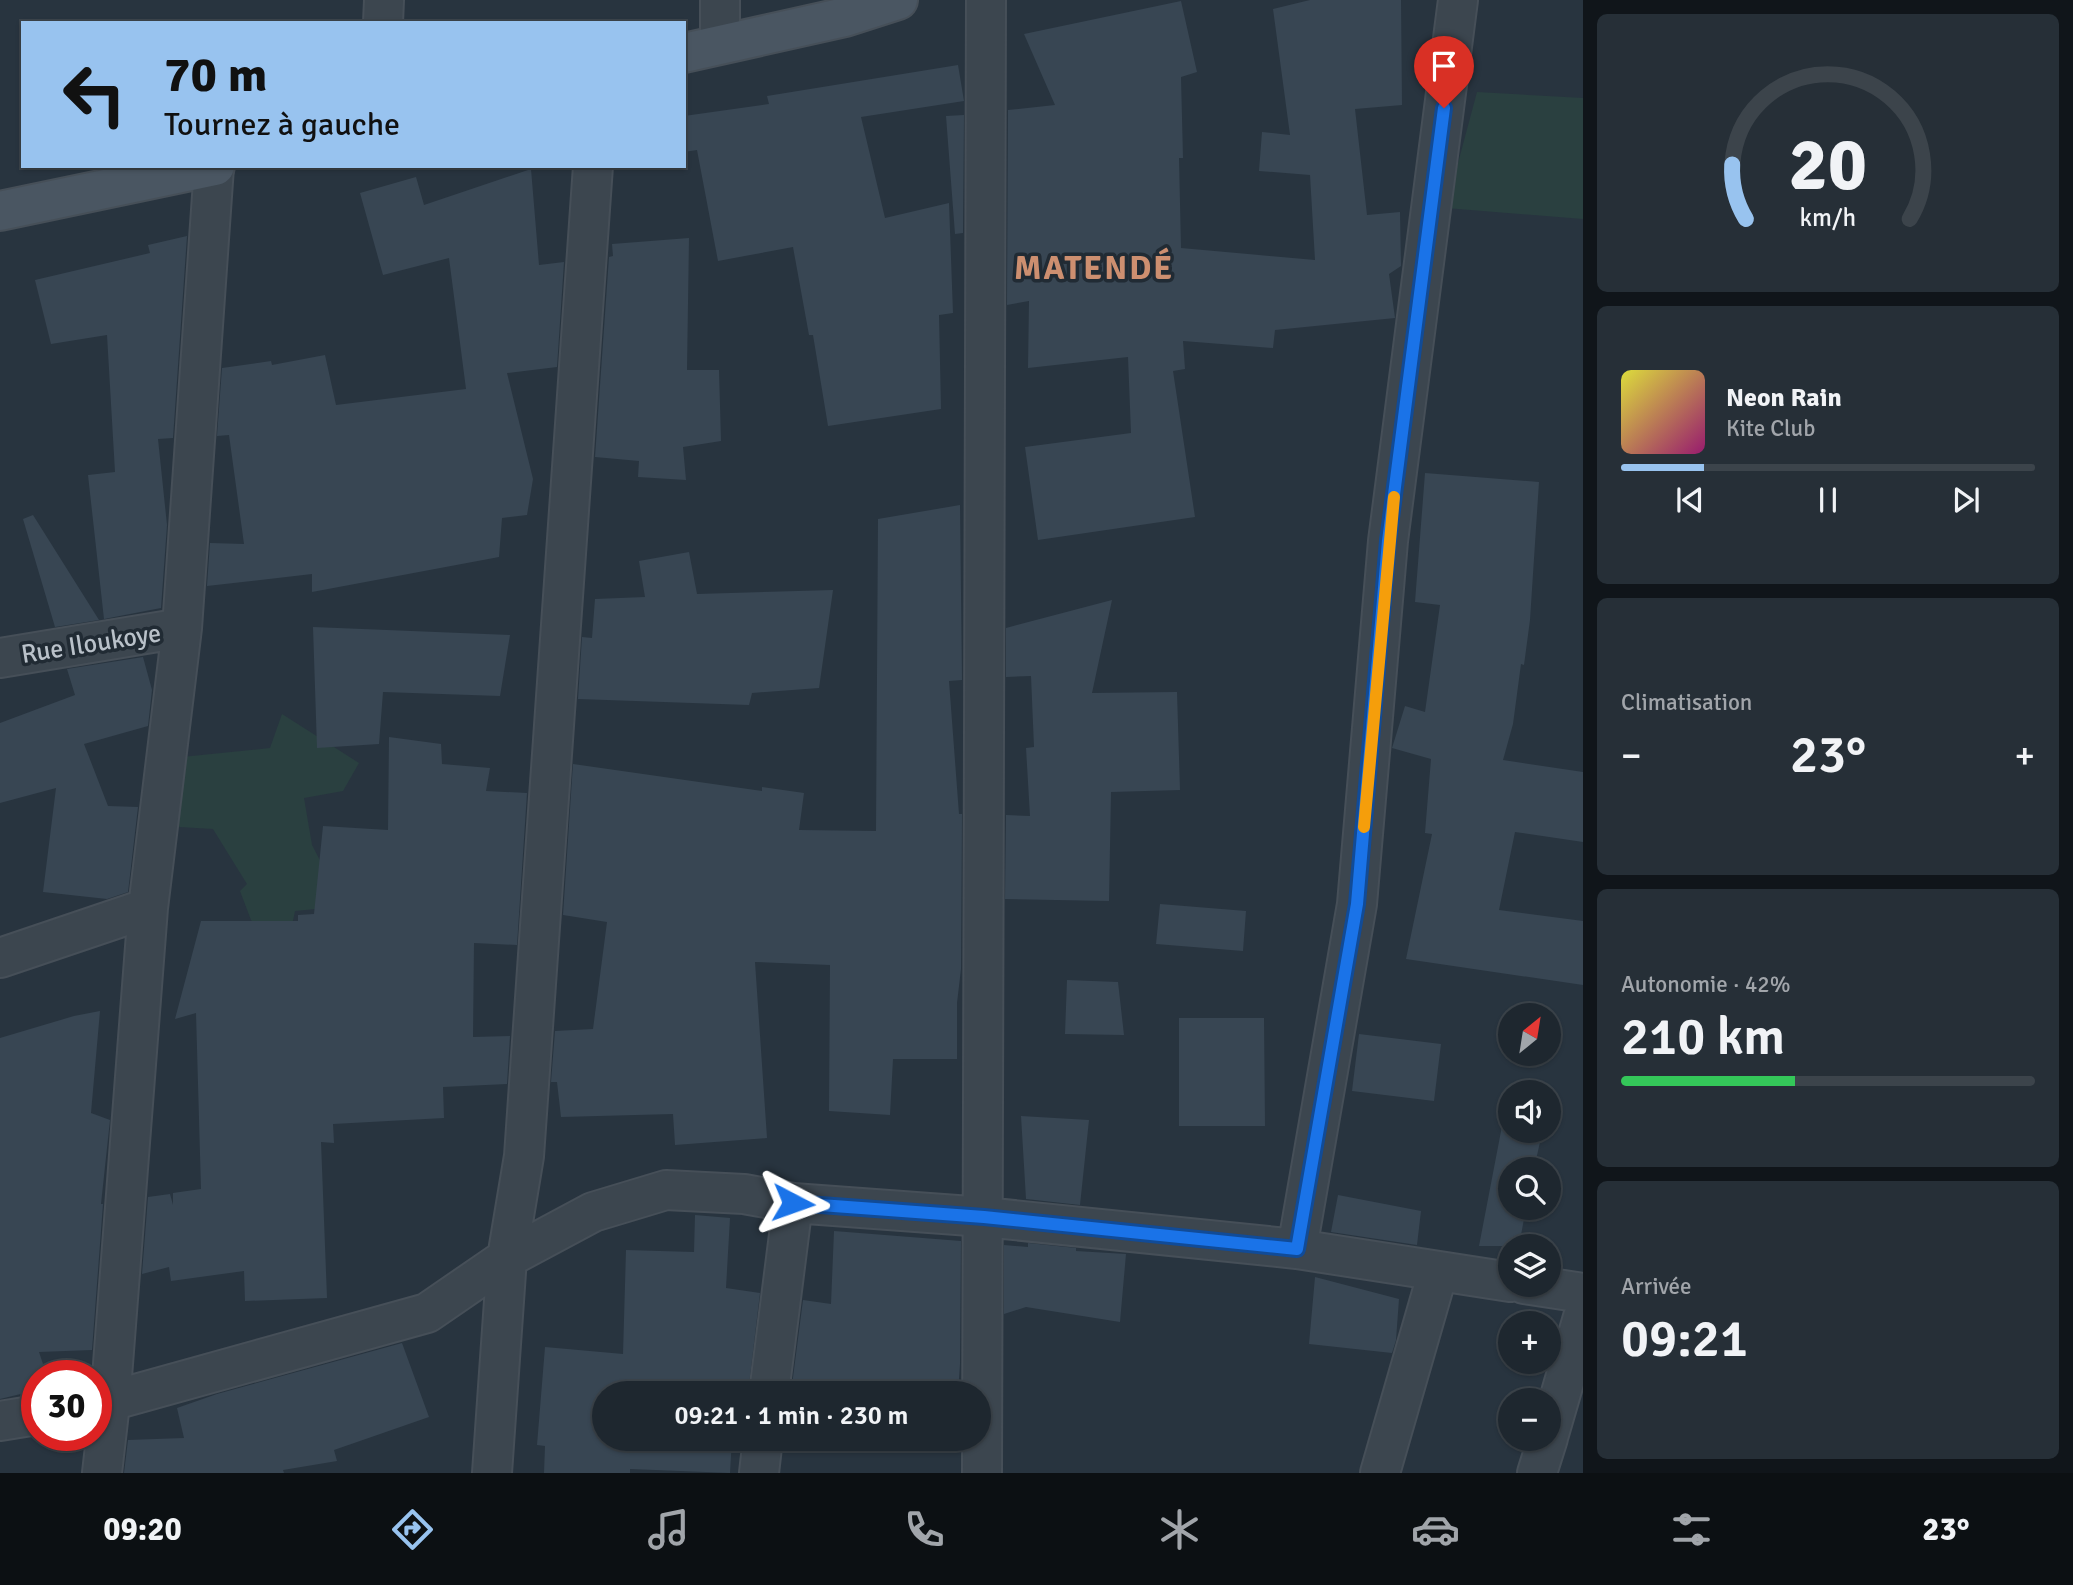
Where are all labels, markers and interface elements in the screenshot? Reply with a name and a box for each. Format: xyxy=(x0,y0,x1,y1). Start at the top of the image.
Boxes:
pin xyxy=(1414,36,1474,108)
text: 70 m xyxy=(164,45,267,105)
icon: arrive xyxy=(1425,47,1463,85)
icon: left xyxy=(49,49,140,140)
text: Tournez à gauche xyxy=(164,105,400,144)
text: 20 xyxy=(1789,121,1867,210)
text: km/h xyxy=(1800,202,1856,233)
district label: MATENDÉ xyxy=(1014,247,1174,289)
text: Neon Rain xyxy=(1726,382,1842,414)
text: Kite Club xyxy=(1726,414,1815,443)
icon: previous xyxy=(1671,481,1709,519)
icon: pause xyxy=(1809,481,1847,519)
icon: next xyxy=(1947,481,1985,519)
street label: Rue Iloukoye xyxy=(19,617,163,671)
text: Climatisation xyxy=(1621,688,1752,717)
text: 23° xyxy=(1790,723,1866,787)
text: − xyxy=(1621,732,1642,779)
text: + xyxy=(2014,732,2035,779)
text: Autonomie · 42% xyxy=(1621,970,1791,999)
north arrow xyxy=(1498,1003,1561,1066)
map controls xyxy=(1498,1003,1561,1451)
text: 210 km xyxy=(1621,1005,1785,1069)
button: sound xyxy=(1498,1080,1561,1143)
button: search xyxy=(1498,1157,1561,1220)
position arrow xyxy=(756,1166,830,1240)
button: layers xyxy=(1498,1234,1561,1297)
text: Arrivée xyxy=(1621,1272,1692,1301)
text: 09:21 xyxy=(1621,1307,1748,1371)
button: + xyxy=(1498,1311,1561,1374)
speed limit sign: 30 xyxy=(21,1360,112,1451)
button: − xyxy=(1498,1388,1561,1451)
text: 09:21 · 1 min · 230 m xyxy=(675,1400,908,1432)
icon: directions xyxy=(388,1505,437,1554)
icon: music xyxy=(644,1505,693,1554)
icon: phone xyxy=(900,1505,949,1554)
icon: climate xyxy=(1155,1505,1204,1554)
icon: car xyxy=(1411,1505,1460,1554)
icon: filters xyxy=(1667,1505,1716,1554)
text: 09:20 xyxy=(103,1510,182,1549)
text: 23° xyxy=(1922,1510,1970,1549)

